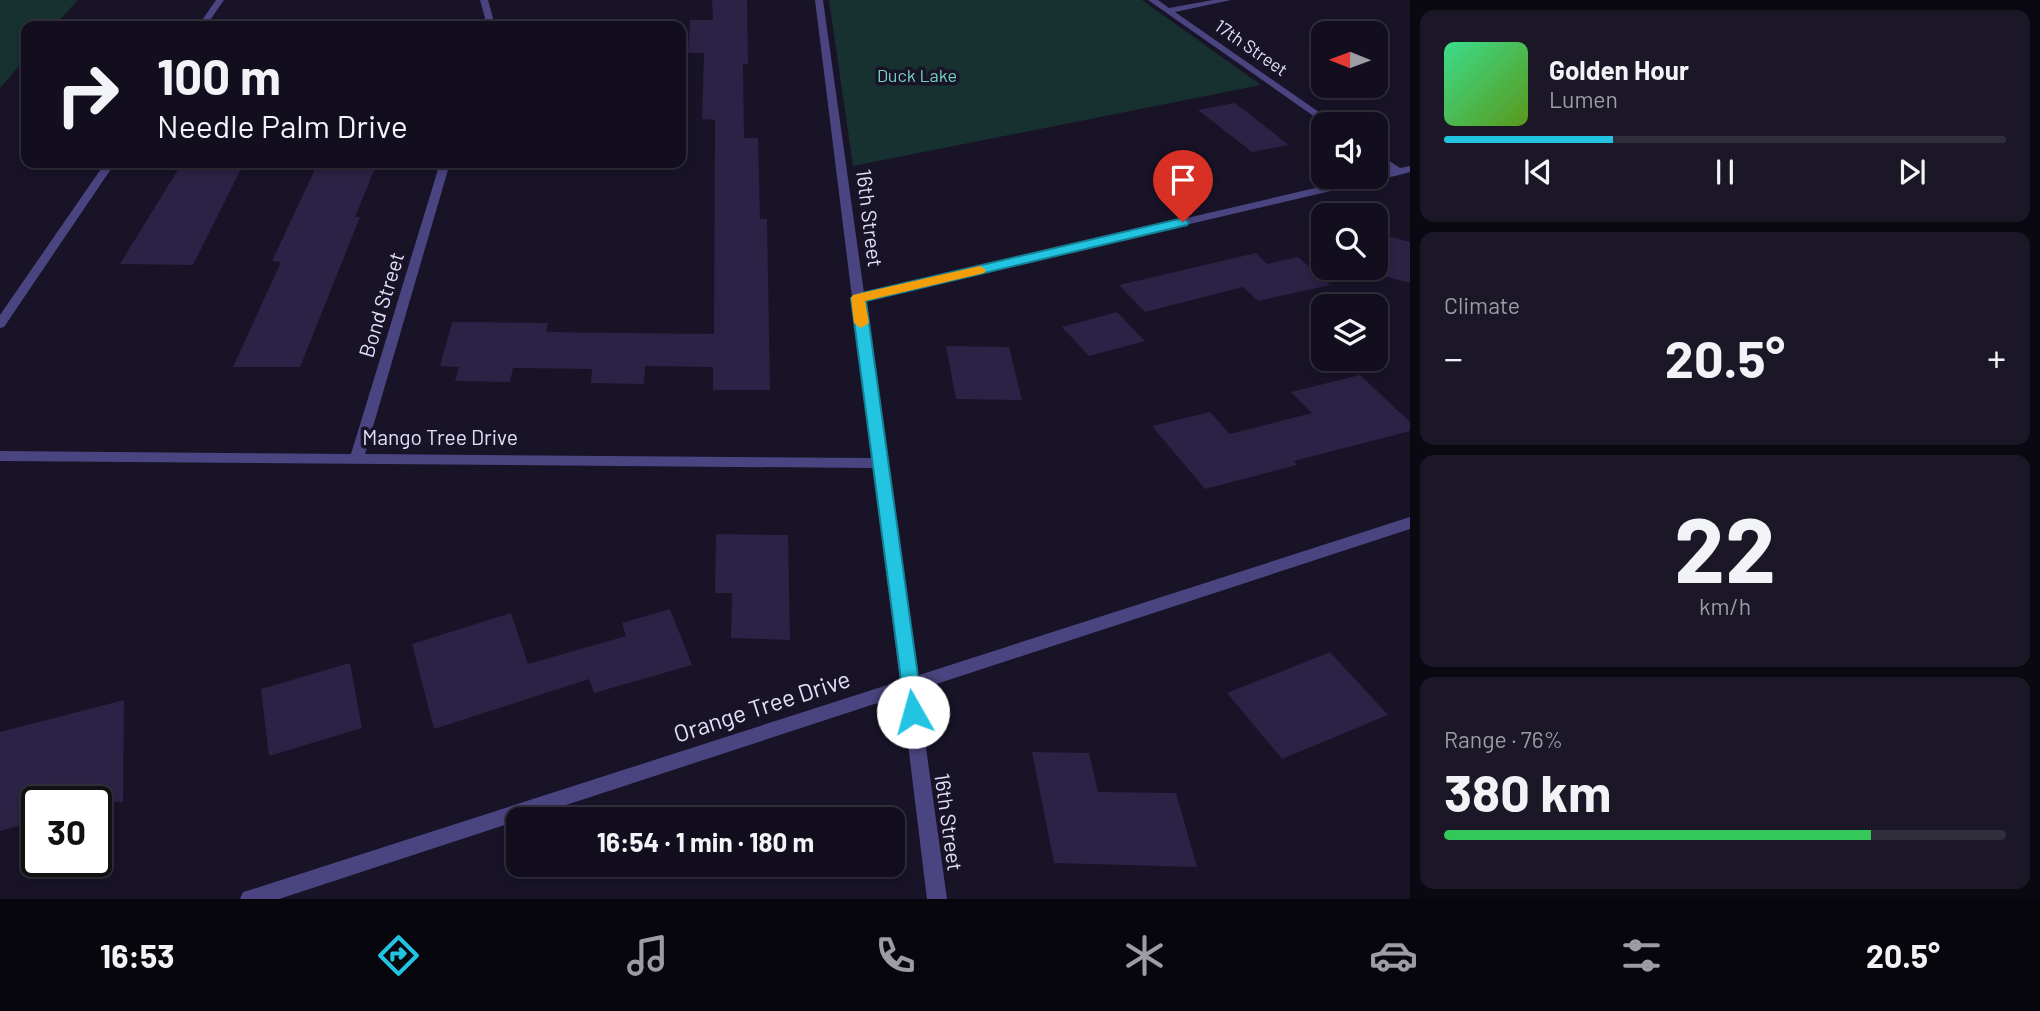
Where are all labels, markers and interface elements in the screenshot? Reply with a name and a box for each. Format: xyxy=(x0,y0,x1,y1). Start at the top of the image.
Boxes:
street label: 17th Street xyxy=(1211,14,1292,80)
north arrow xyxy=(1311,21,1388,98)
map controls xyxy=(1311,21,1388,371)
text: 100 m xyxy=(157,46,281,105)
icon: right xyxy=(42,49,133,140)
text: Golden Hour xyxy=(1549,54,1689,85)
park label: Duck Lake xyxy=(877,64,957,86)
text: Lumen xyxy=(1549,85,1618,113)
text: Needle Palm Drive xyxy=(157,106,408,144)
button: sound xyxy=(1311,112,1388,189)
pin xyxy=(1153,150,1213,222)
icon: previous xyxy=(1519,153,1557,191)
icon: pause xyxy=(1706,153,1744,191)
icon: next xyxy=(1893,153,1931,191)
icon: arrive xyxy=(1164,161,1202,199)
street label: 16th Street xyxy=(852,167,889,268)
button: search xyxy=(1311,203,1388,280)
street label: Bond Street xyxy=(353,249,408,360)
text: Climate xyxy=(1444,291,1520,319)
button: layers xyxy=(1311,294,1388,371)
text: 20.5° xyxy=(1665,326,1785,388)
text: − xyxy=(1444,334,1463,380)
text: + xyxy=(1987,334,2006,380)
street label: Mango Tree Drive xyxy=(362,424,518,449)
text: 22 xyxy=(1674,492,1776,601)
text: km/h xyxy=(1699,592,1751,620)
street label: Orange Tree Drive xyxy=(670,663,854,748)
position arrow xyxy=(876,675,950,749)
text: Range · 76% xyxy=(1444,725,1563,753)
text: 380 km xyxy=(1444,760,1611,822)
street label: 16th Street xyxy=(930,771,969,872)
speed limit sign: 30 xyxy=(21,786,112,877)
text: 16:54 · 1 min · 180 m xyxy=(597,826,814,857)
icon: directions xyxy=(374,931,423,980)
icon: music xyxy=(623,931,672,980)
icon: phone xyxy=(871,931,920,980)
icon: climate xyxy=(1120,931,1169,980)
icon: car xyxy=(1369,931,1418,980)
icon: filters xyxy=(1617,931,1666,980)
text: 16:53 xyxy=(100,936,175,974)
text: 20.5° xyxy=(1866,936,1940,974)

